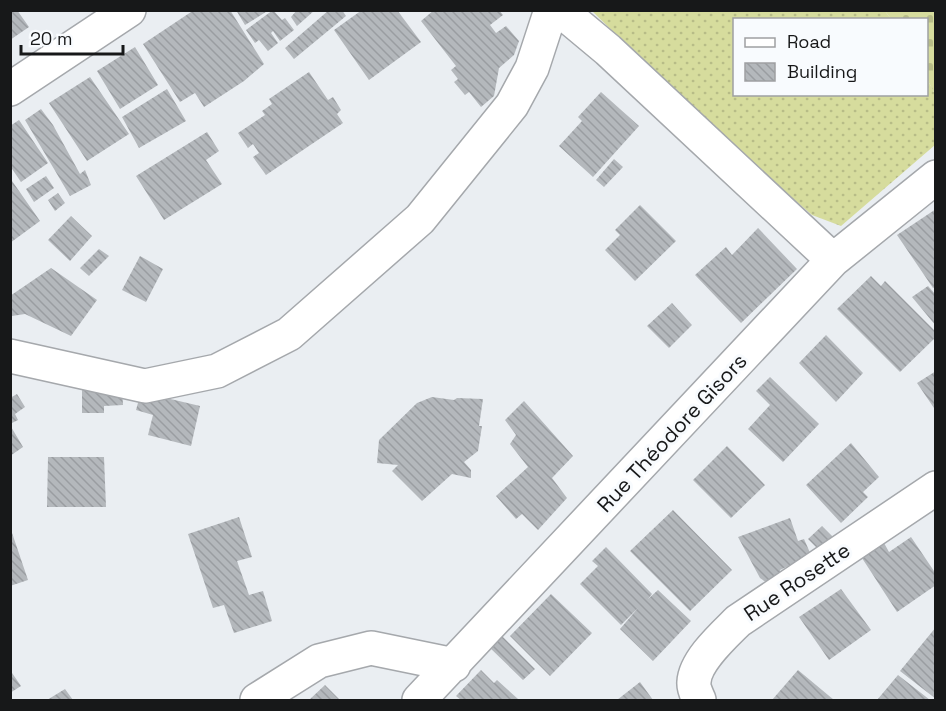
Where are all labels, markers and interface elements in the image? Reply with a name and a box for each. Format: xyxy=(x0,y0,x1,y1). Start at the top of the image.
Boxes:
scale bar xyxy=(21,18,123,56)
legend xyxy=(733,18,928,96)
text: 20 m xyxy=(30,27,73,50)
text: Road xyxy=(787,30,831,53)
text: Building xyxy=(787,60,857,83)
street label: Rue Théodore Gisors xyxy=(591,347,752,518)
street label: Rue Rosette xyxy=(738,536,855,627)

